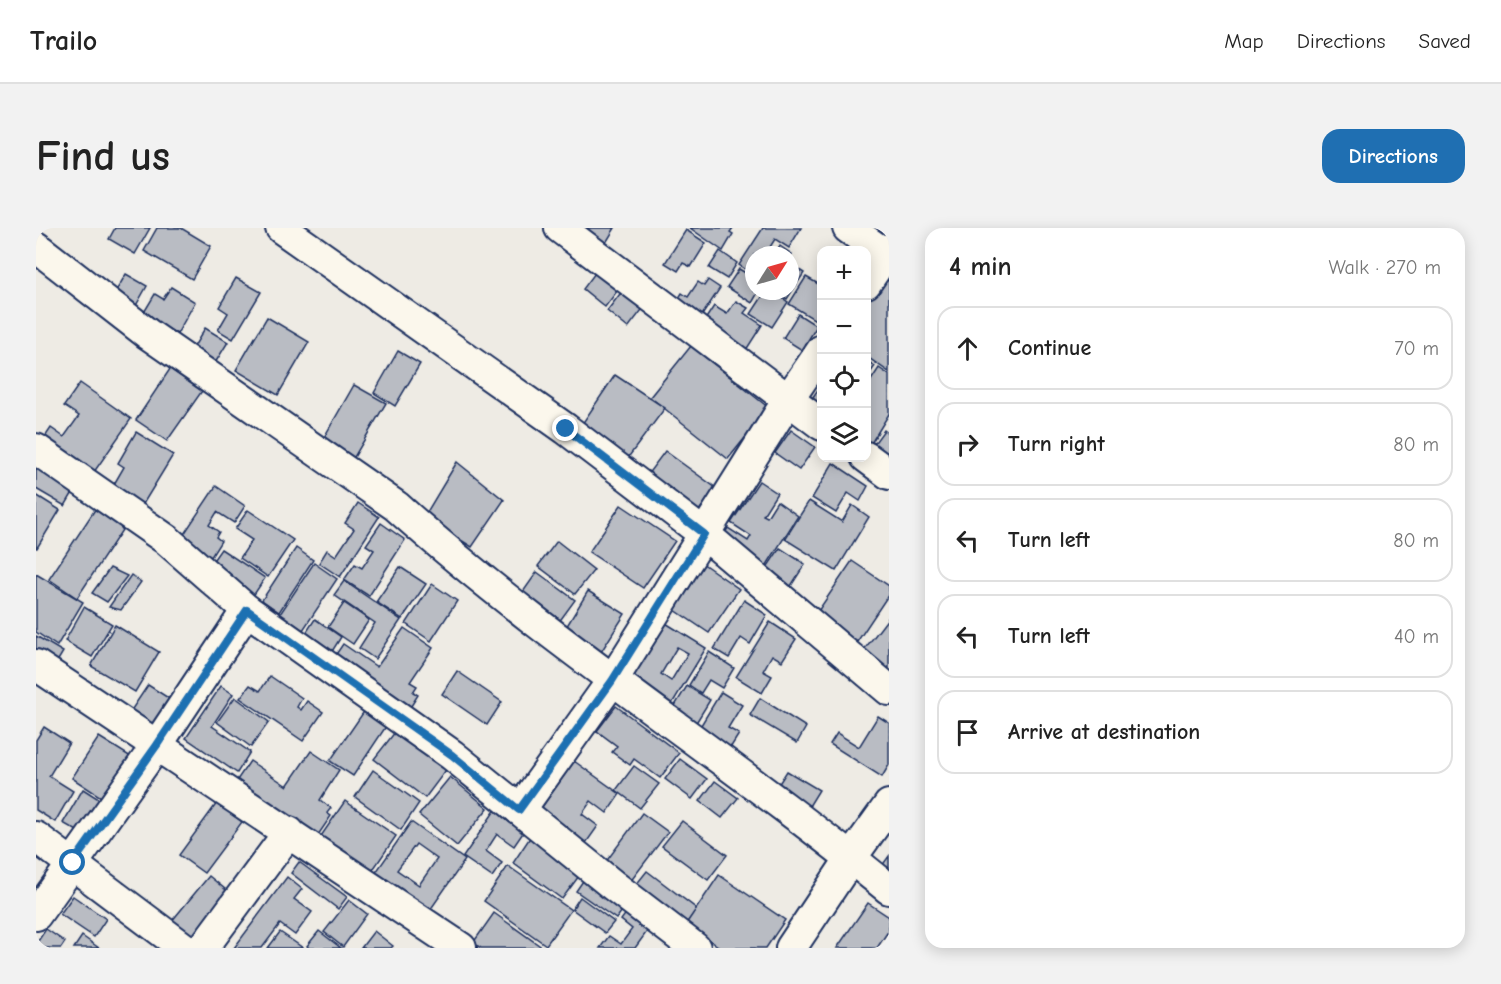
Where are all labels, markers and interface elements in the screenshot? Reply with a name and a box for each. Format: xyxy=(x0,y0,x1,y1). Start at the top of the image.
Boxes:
text: Trailo xyxy=(30,25,97,57)
text: Map xyxy=(1224,29,1264,53)
text: Directions xyxy=(1297,29,1386,53)
text: Saved xyxy=(1419,29,1471,53)
button: Directions xyxy=(1322,129,1465,183)
text: Find us xyxy=(36,132,170,181)
north arrow xyxy=(745,246,799,300)
map controls xyxy=(817,246,871,462)
button: + xyxy=(817,246,871,300)
text: 4 min xyxy=(949,252,1012,282)
text: Walk · 270 m xyxy=(1328,256,1441,279)
button: − xyxy=(817,300,871,354)
icon: ahead xyxy=(951,332,984,365)
text: Continue xyxy=(1008,335,1091,361)
text: 70 m xyxy=(1394,337,1439,360)
button: locate xyxy=(817,354,871,408)
button: layers xyxy=(817,408,871,462)
route end xyxy=(552,415,578,441)
icon: right xyxy=(951,428,984,461)
text: Turn right xyxy=(1008,431,1105,457)
text: 80 m xyxy=(1393,433,1439,456)
icon: left xyxy=(951,524,984,557)
text: Turn left xyxy=(1008,527,1090,553)
text: 80 m xyxy=(1393,529,1439,552)
icon: left xyxy=(951,620,984,653)
text: Turn left xyxy=(1008,623,1090,649)
text: 40 m xyxy=(1394,625,1439,648)
icon: arrive xyxy=(951,716,984,749)
text: Arrive at destination xyxy=(1008,719,1200,745)
route start xyxy=(59,849,85,875)

